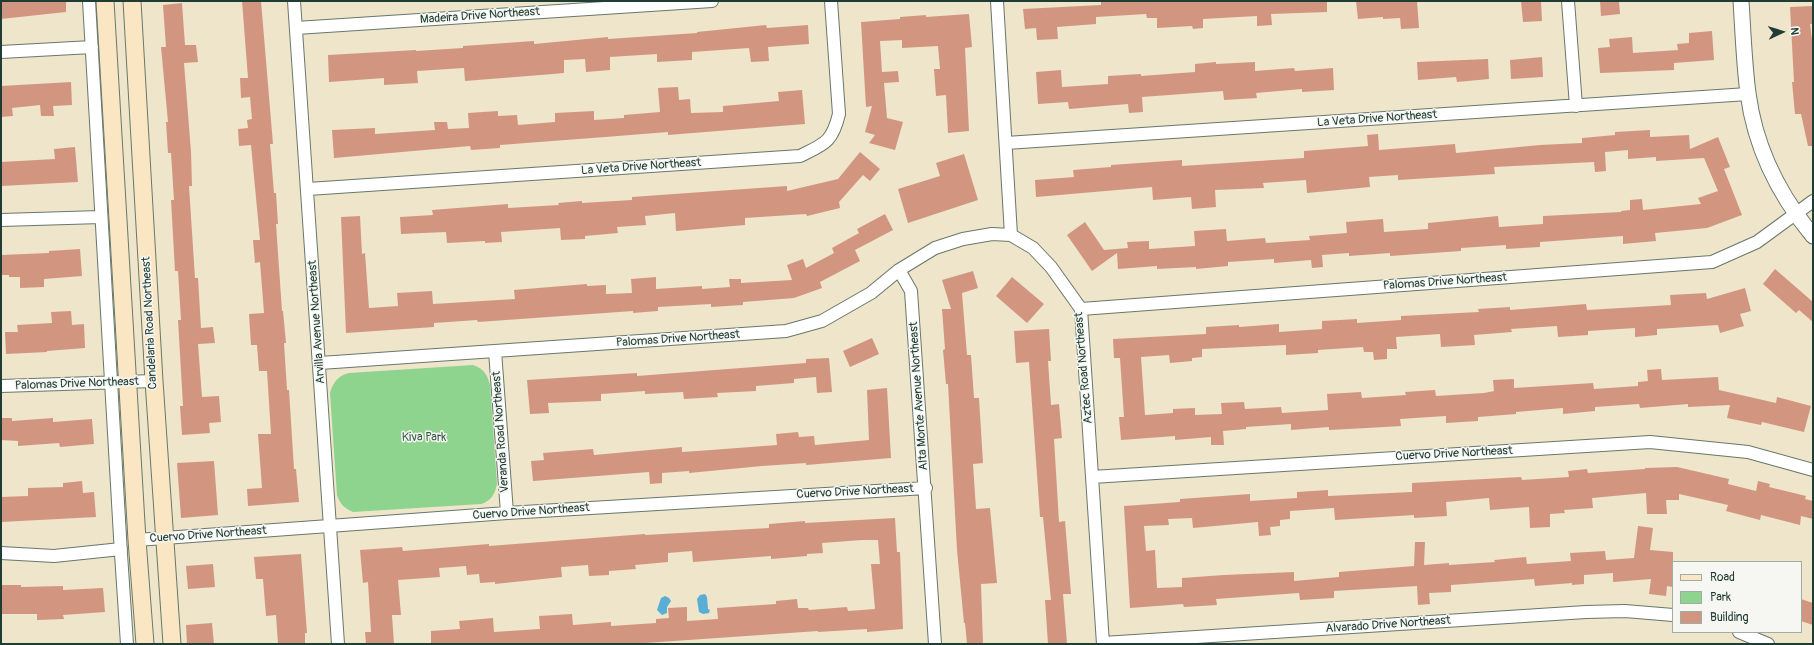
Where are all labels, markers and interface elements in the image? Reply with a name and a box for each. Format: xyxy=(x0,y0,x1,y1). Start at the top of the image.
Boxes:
street label: Madeira Drive Northeast xyxy=(420,5,540,27)
north arrow xyxy=(1762,12,1802,52)
text: N xyxy=(1788,27,1801,35)
street label: La Veta Drive Northeast xyxy=(1316,108,1438,130)
street label: La Veta Drive Northeast xyxy=(580,156,702,178)
street label: Candelaria Road Northeast xyxy=(139,256,161,390)
street label: Arvilla Avenue Northeast xyxy=(305,260,329,384)
street label: Palomas Drive Northeast xyxy=(1383,270,1507,294)
street label: Aztec Road Northeast xyxy=(1072,312,1096,424)
street label: Alta Monte Avenue Northeast xyxy=(907,321,931,471)
street label: Palomas Drive Northeast xyxy=(616,327,740,351)
street label: Veranda Road Northeast xyxy=(490,371,512,493)
street label: Palomas Drive Northeast xyxy=(15,375,139,393)
park label: Kiva Park xyxy=(402,431,446,445)
street label: Cuervo Drive Northeast xyxy=(1395,444,1513,464)
street label: Cuervo Drive Northeast xyxy=(796,482,914,502)
street label: Cuervo Drive Northeast xyxy=(472,501,590,523)
street label: Cuervo Drive Northeast xyxy=(149,524,267,546)
legend xyxy=(1672,561,1802,633)
text: Road xyxy=(1710,570,1735,585)
text: Park xyxy=(1710,590,1731,605)
text: Building xyxy=(1710,610,1749,625)
street label: Alvarado Drive Northeast xyxy=(1325,613,1451,637)

